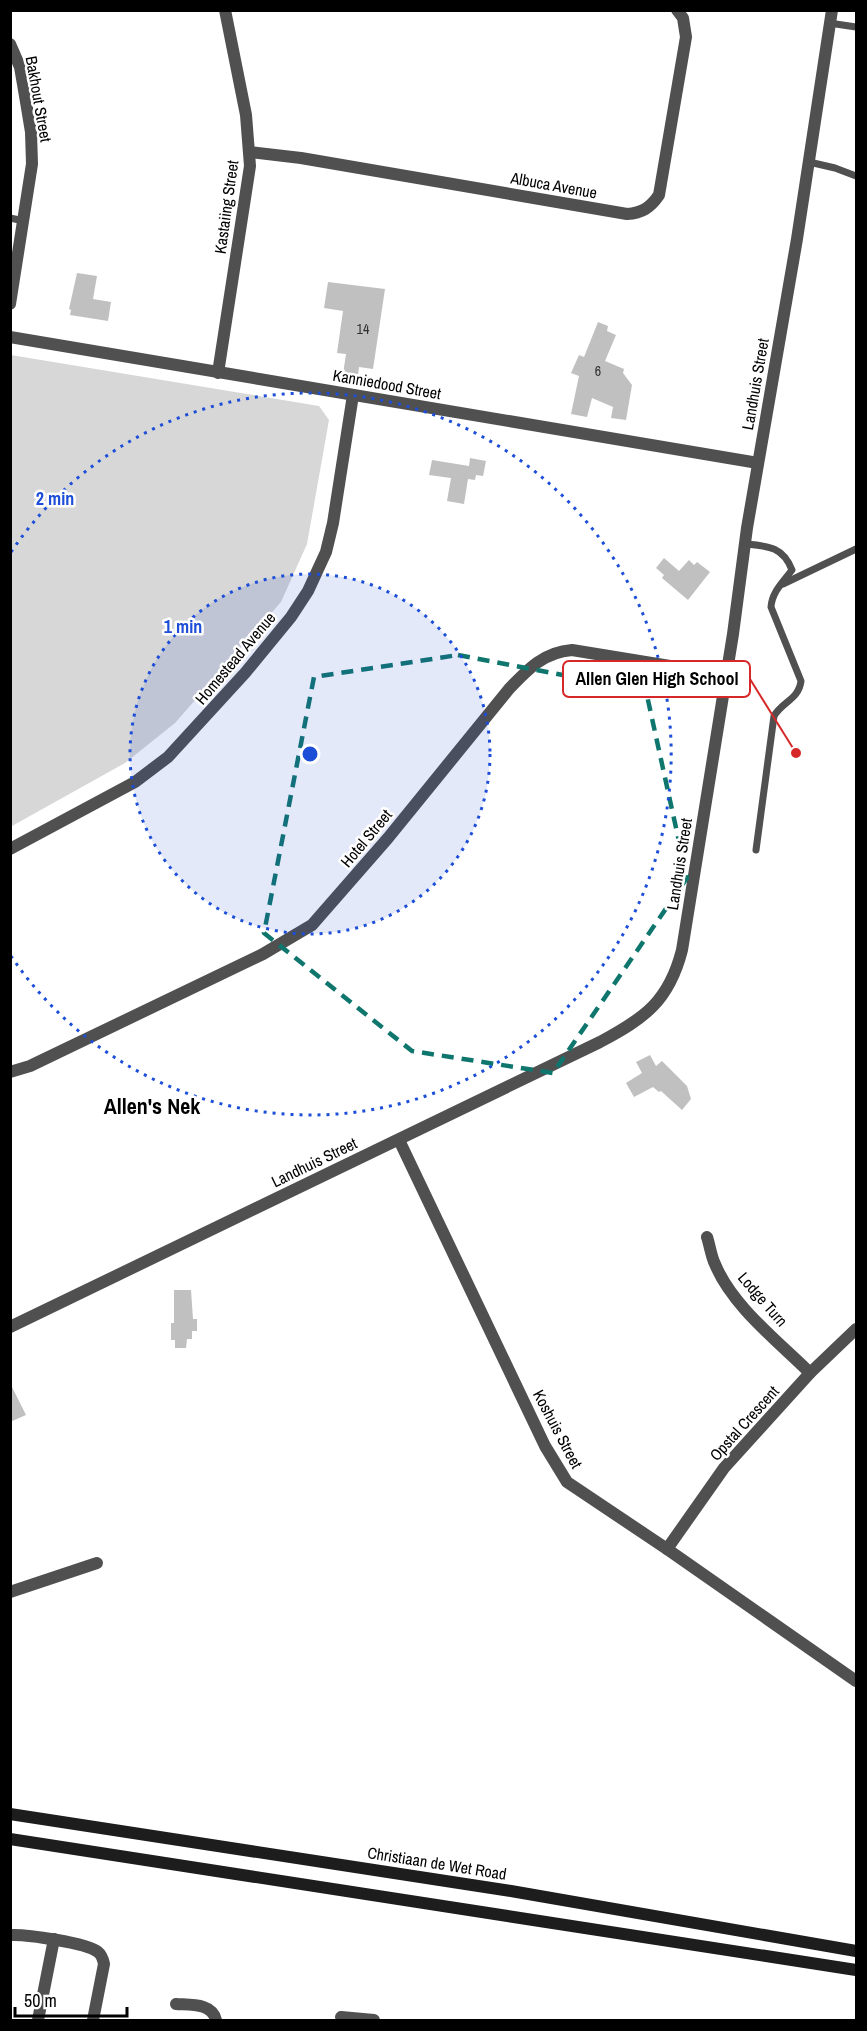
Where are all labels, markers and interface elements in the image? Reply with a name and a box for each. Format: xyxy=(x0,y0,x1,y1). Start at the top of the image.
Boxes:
street label: Bakhout Street xyxy=(21,54,57,144)
street label: Kastaiing Street xyxy=(209,159,243,255)
street label: Albuca Avenue xyxy=(508,166,599,203)
house number: 14 xyxy=(357,320,370,338)
street label: Landhuis Street xyxy=(736,336,774,432)
house number: 6 xyxy=(595,362,601,380)
street label: Kanniedood Street xyxy=(331,364,443,404)
text: 2 min xyxy=(36,486,74,511)
street label: Homestead Avenue xyxy=(190,607,280,709)
text: 1 min xyxy=(164,614,202,639)
callout: Allen Glen High School xyxy=(563,661,750,697)
text: Allen Glen High School xyxy=(575,666,739,691)
centre of rings xyxy=(300,744,320,764)
street label: Hotel Street xyxy=(335,804,397,872)
street label: Landhuis Street xyxy=(661,816,697,911)
district label: Allen's Nek xyxy=(104,1091,201,1121)
street label: Landhuis Street xyxy=(268,1132,361,1192)
street label: Lodge Turn xyxy=(733,1267,793,1331)
street label: Opstal Crescent xyxy=(704,1380,784,1465)
street label: Koshuis Street xyxy=(528,1386,588,1472)
street label: Christiaan de Wet Road xyxy=(366,1841,508,1885)
scale bar xyxy=(15,1980,128,2018)
text: 50 m xyxy=(24,1988,57,2013)

